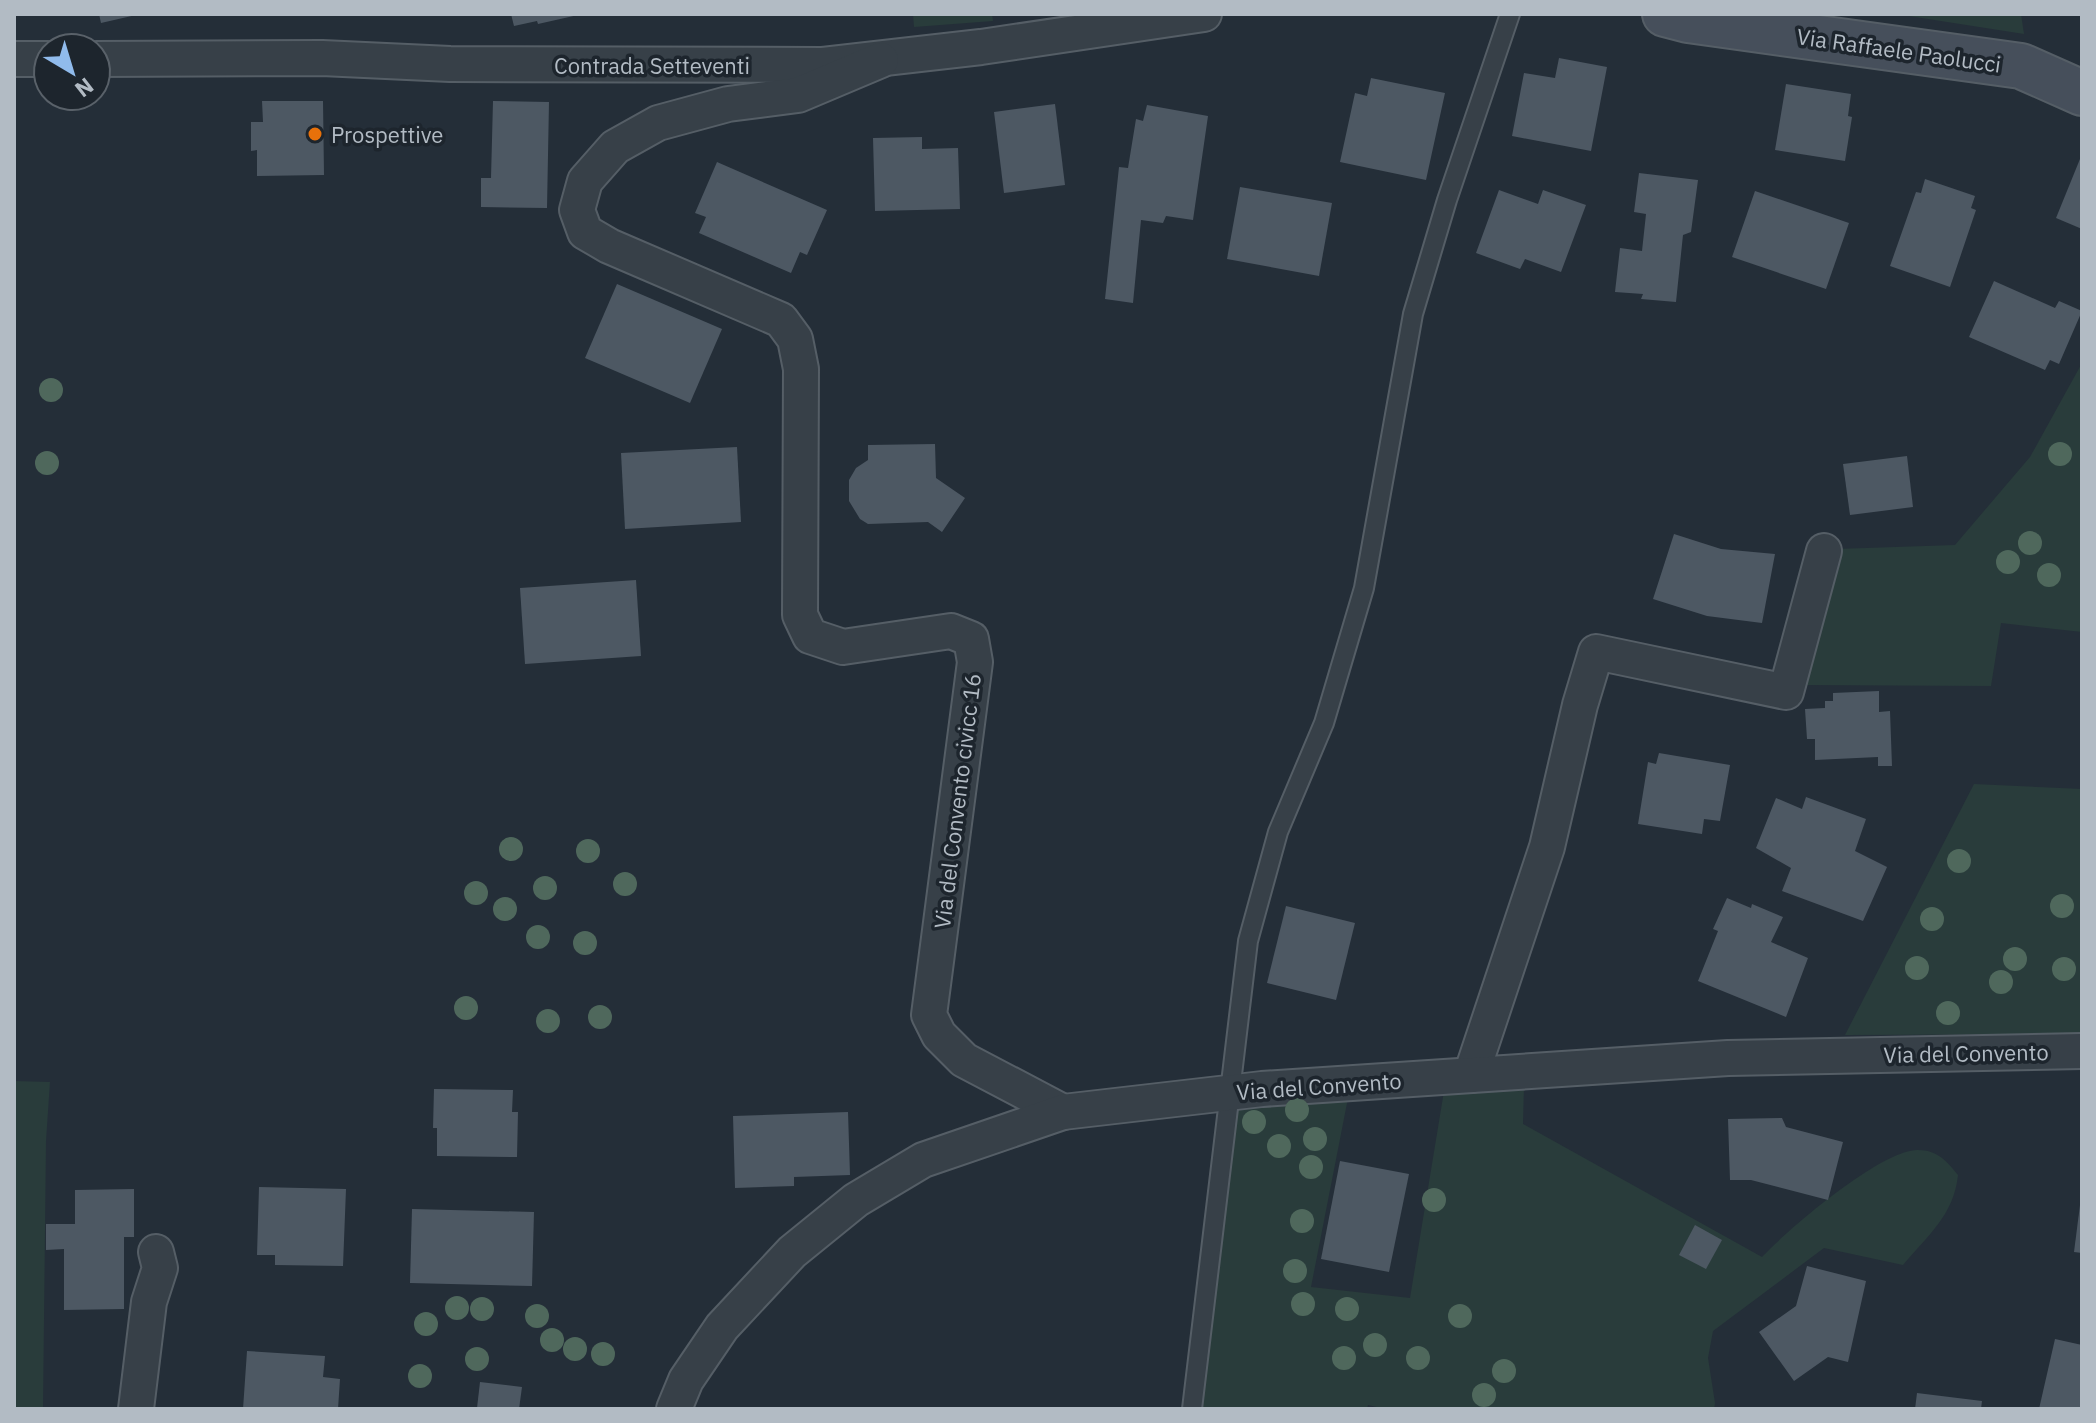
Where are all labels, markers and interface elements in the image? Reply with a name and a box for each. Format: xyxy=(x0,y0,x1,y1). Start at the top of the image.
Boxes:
street label: Via Raffaele Paolucci xyxy=(1795,21,2003,79)
north arrow xyxy=(32,32,112,112)
street label: Contrada Setteventi xyxy=(554,51,750,80)
text: N xyxy=(69,72,100,104)
place label: Prospettive xyxy=(331,120,443,149)
marker: Prospettive xyxy=(306,125,324,143)
street label: Via del Convento civicc 16 xyxy=(927,672,987,930)
street label: Via del Convento xyxy=(1883,1037,2049,1069)
street label: Via del Convento xyxy=(1236,1066,1402,1106)

